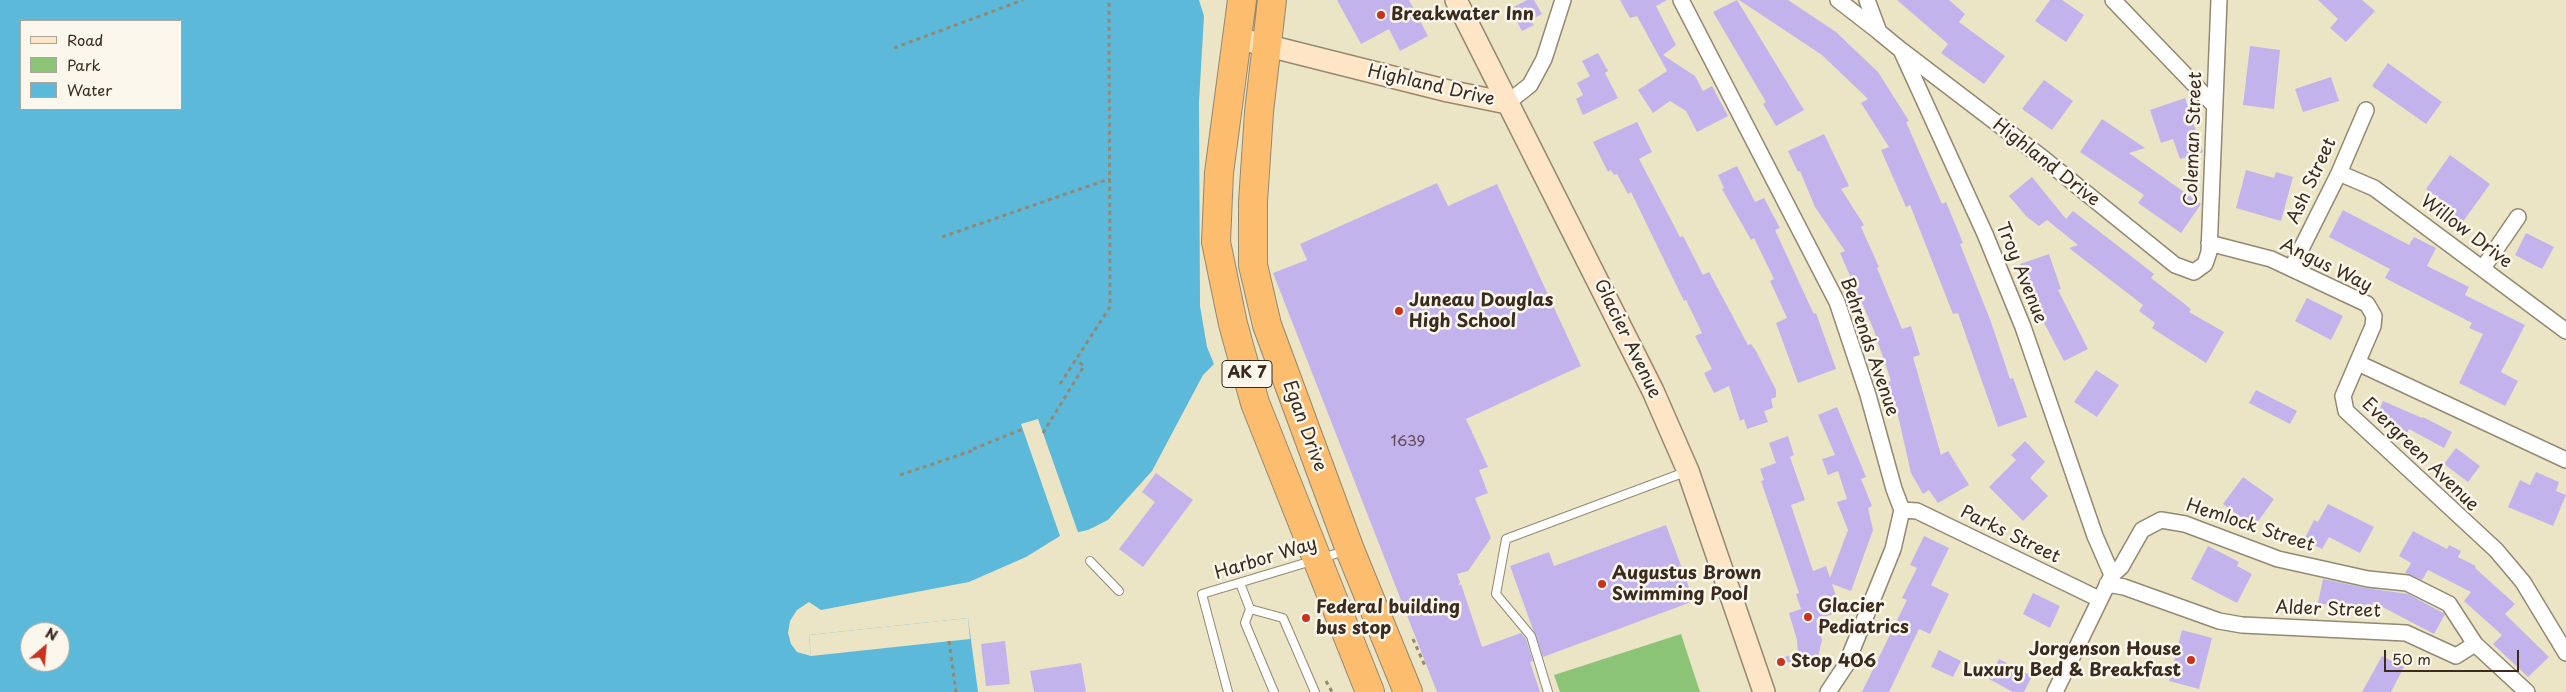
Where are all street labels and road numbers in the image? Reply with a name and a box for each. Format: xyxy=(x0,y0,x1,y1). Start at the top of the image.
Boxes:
street label: Highland Drive xyxy=(1365,61,1497,111)
street label: Coleman Street xyxy=(2181,71,2207,207)
street label: Highland Drive xyxy=(1988,115,2104,211)
street label: Ash Street xyxy=(2283,135,2341,227)
street label: Willow Drive xyxy=(2416,191,2516,273)
street label: Troy Avenue xyxy=(1991,219,2051,327)
street label: Angus Way xyxy=(2277,234,2375,298)
street label: Behrends Avenue xyxy=(1835,275,1903,419)
street label: Glacier Avenue xyxy=(1589,276,1665,402)
road number: AK 7 xyxy=(1222,360,1272,388)
street label: Egan Drive xyxy=(1278,378,1330,474)
street label: Evergreen Avenue xyxy=(2357,394,2483,516)
street label: Hemlock Street xyxy=(2183,495,2317,557)
street label: Parks Street xyxy=(1957,502,2063,568)
street label: Harbor Way xyxy=(1212,533,1320,585)
street label: Alder Street xyxy=(2275,597,2381,623)

